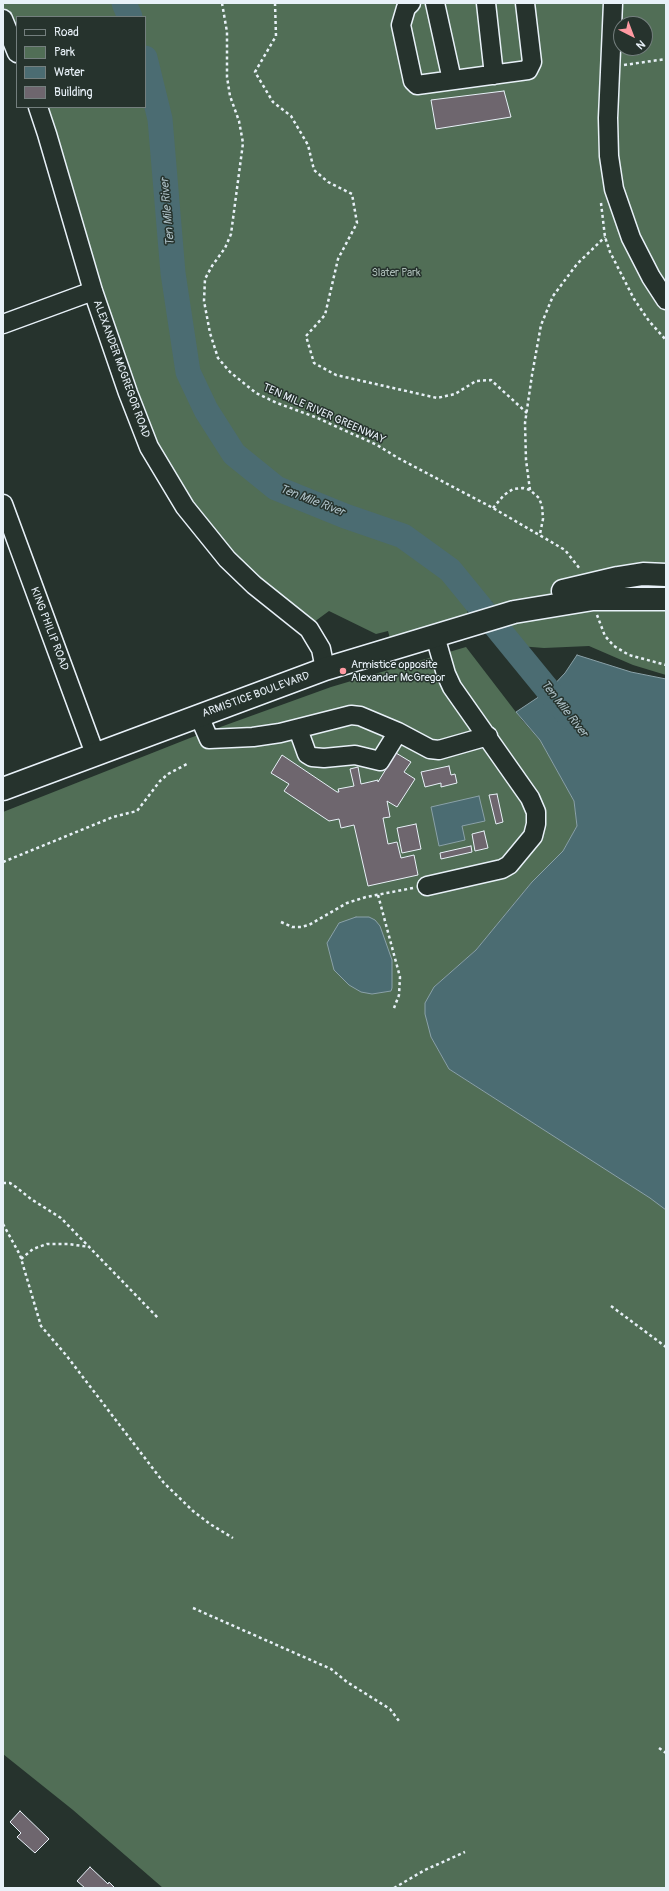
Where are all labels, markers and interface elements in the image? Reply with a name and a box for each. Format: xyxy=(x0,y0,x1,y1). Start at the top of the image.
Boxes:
legend xyxy=(16,16,146,108)
north arrow xyxy=(613,16,653,56)
text: Road xyxy=(54,25,79,40)
text: N xyxy=(634,37,648,52)
text: Park xyxy=(54,45,75,60)
text: Water xyxy=(54,65,85,80)
text: Building xyxy=(54,85,93,100)
water label: Ten Mile River xyxy=(158,177,178,247)
park label: Slater Park xyxy=(371,266,421,280)
street label: ALEXANDER MCGREGOR ROAD xyxy=(90,298,152,440)
street label: TEN MILE RIVER GREENWAY xyxy=(261,381,387,447)
water label: Ten Mile River xyxy=(278,482,346,520)
street label: KING PHILIP ROAD xyxy=(27,585,71,673)
place label: Armistice opposite Alexander McGregor xyxy=(351,658,445,684)
marker: Armistice opposite Alexander McGregor xyxy=(338,666,348,676)
street label: ARMISTICE BOULEVARD xyxy=(200,669,312,721)
water label: Ten Mile River xyxy=(537,678,591,740)

